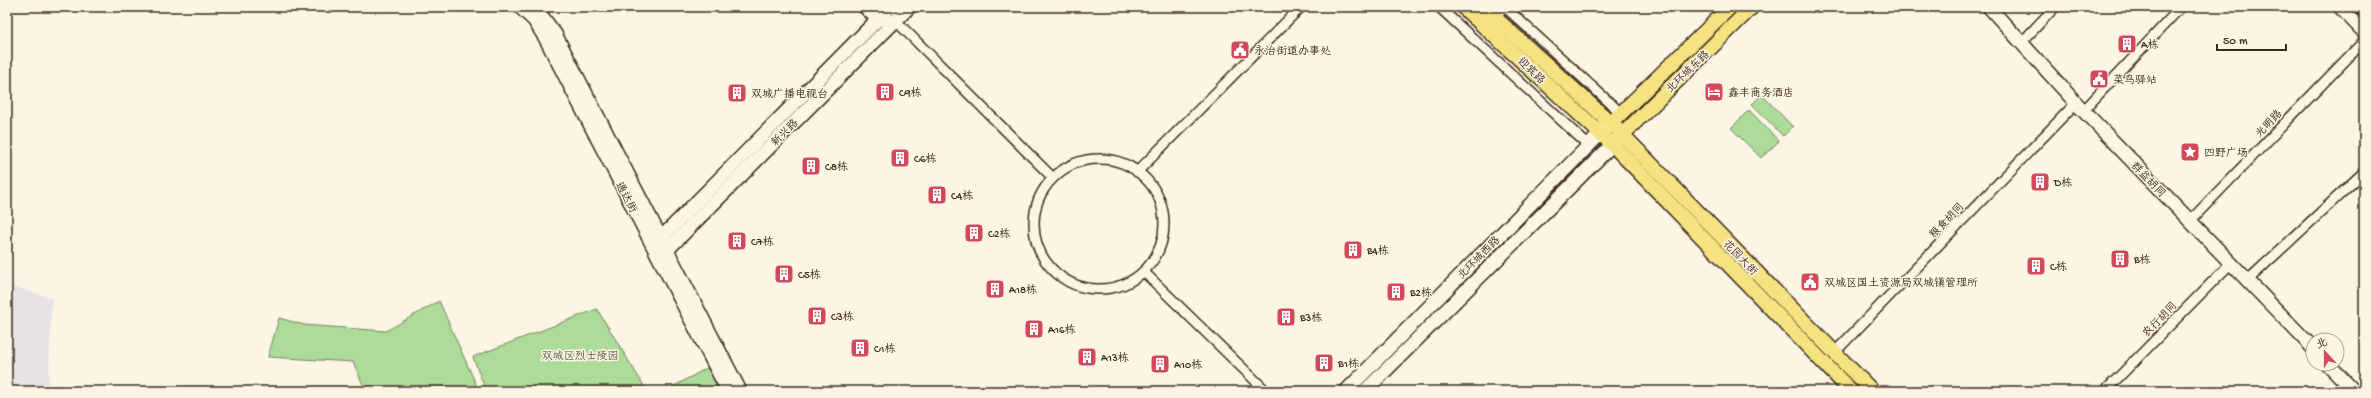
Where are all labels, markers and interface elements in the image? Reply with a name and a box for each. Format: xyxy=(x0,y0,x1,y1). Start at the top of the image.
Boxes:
scale bar xyxy=(2217,26,2286,52)
building icon: A栋 xyxy=(2116,33,2138,55)
text: 50 m xyxy=(2223,35,2248,49)
place label: A栋 xyxy=(2141,38,2159,52)
public building icon: 永治街道办事处 xyxy=(1229,39,1251,61)
place label: 永治街道办事处 xyxy=(1254,45,1331,58)
street label: 北环城东路 xyxy=(1664,48,1712,96)
street label: 迎宾路 xyxy=(1514,55,1547,87)
public building icon: 菜鸟驿站 xyxy=(2088,68,2110,90)
place label: 菜鸟驿站 xyxy=(2113,74,2157,87)
building icon: C9栋 xyxy=(874,81,896,103)
hotel icon: 鑫丰商务酒店 xyxy=(1703,81,1725,103)
building icon: 双城广播电视台 xyxy=(726,82,748,104)
place label: C9栋 xyxy=(899,86,921,100)
place label: 鑫丰商务酒店 xyxy=(1728,87,1794,100)
place label: 双城广播电视台 xyxy=(751,88,828,101)
street label: 光明路 xyxy=(2253,108,2285,140)
street label: 新兴路 xyxy=(769,117,801,149)
place icon: 四野广场 xyxy=(2179,141,2201,163)
building icon: C6栋 xyxy=(889,147,911,169)
place label: 四野广场 xyxy=(2204,147,2248,160)
place label: C6栋 xyxy=(914,152,937,166)
building icon: C8栋 xyxy=(800,155,822,177)
place label: C8栋 xyxy=(825,160,848,174)
street label: 群益胡同 xyxy=(2128,160,2168,200)
building icon: D栋 xyxy=(2029,171,2051,193)
place label: D栋 xyxy=(2053,176,2072,190)
street label: 通达街 xyxy=(612,180,640,216)
building icon: C4栋 xyxy=(926,184,948,206)
place label: C4栋 xyxy=(951,189,973,203)
street label: 粮食胡同 xyxy=(1927,201,1967,241)
building icon: C2栋 xyxy=(963,222,985,244)
place label: C2栋 xyxy=(988,227,1010,241)
building icon: C7栋 xyxy=(726,230,748,252)
street label: 北环城西路 xyxy=(1455,234,1503,282)
place label: C7栋 xyxy=(751,235,774,249)
street label: 花园大街 xyxy=(1720,238,1761,279)
building icon: B4栋 xyxy=(1342,239,1364,261)
place label: B4栋 xyxy=(1366,244,1389,258)
building icon: B栋 xyxy=(2109,248,2131,270)
place label: B栋 xyxy=(2133,253,2151,267)
building icon: C栋 xyxy=(2025,255,2047,277)
place label: C栋 xyxy=(2050,260,2067,274)
building icon: C5栋 xyxy=(773,263,795,285)
place label: C5栋 xyxy=(798,268,821,282)
public building icon: 双城区国土资源局双城镇管理所 xyxy=(1799,271,1821,293)
place label: 双城区国土资源局双城镇管理所 xyxy=(1824,276,1978,290)
building icon: A18栋 xyxy=(984,278,1006,300)
building icon: B2栋 xyxy=(1385,281,1407,303)
place label: A18栋 xyxy=(1009,283,1037,297)
place label: B2栋 xyxy=(1409,286,1432,300)
street label: 农行胡同 xyxy=(2140,300,2180,340)
building icon: C3栋 xyxy=(806,305,828,327)
building icon: B3栋 xyxy=(1275,306,1297,328)
place label: C3栋 xyxy=(831,310,854,324)
place label: B3栋 xyxy=(1299,311,1322,325)
building icon: A16栋 xyxy=(1023,318,1045,340)
place label: A16栋 xyxy=(1048,323,1076,337)
north arrow xyxy=(2305,332,2345,372)
building icon: C1栋 xyxy=(849,337,871,359)
text: 北 xyxy=(2315,337,2329,352)
place label: C1栋 xyxy=(874,342,895,356)
building icon: A13栋 xyxy=(1076,346,1098,368)
park label: 双城区烈士陵园 xyxy=(542,350,619,363)
place label: A13栋 xyxy=(1101,351,1129,365)
building icon: B1栋 xyxy=(1313,352,1335,374)
building icon: A10栋 xyxy=(1149,353,1171,375)
place label: B1栋 xyxy=(1337,357,1359,371)
place label: A10栋 xyxy=(1174,358,1202,372)

